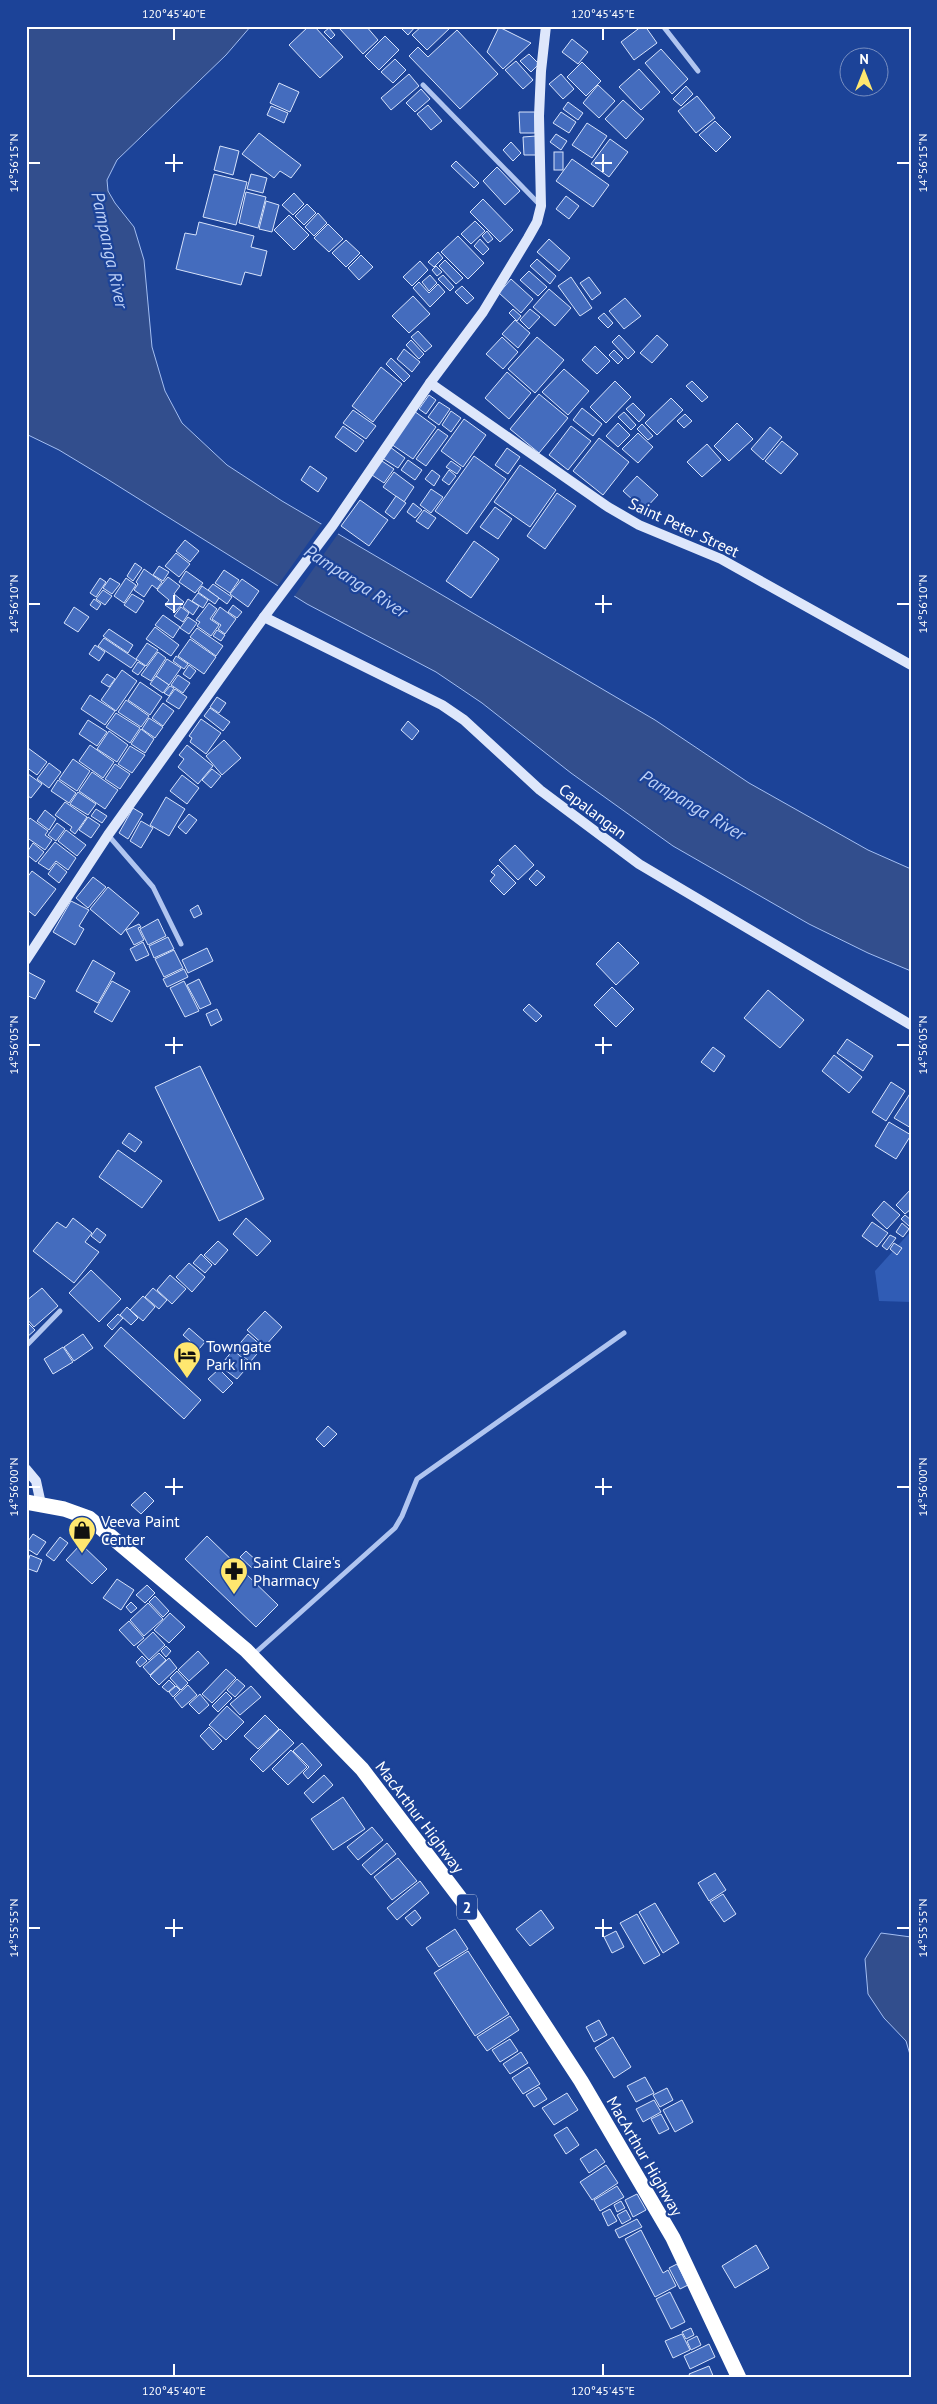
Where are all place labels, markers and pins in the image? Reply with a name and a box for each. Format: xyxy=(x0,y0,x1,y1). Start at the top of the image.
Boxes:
place label: Towngate Park Inn xyxy=(206,1336,272,1374)
hotel icon: Towngate Park Inn xyxy=(172,1340,202,1379)
place label: Veeva Paint Center xyxy=(100,1511,180,1549)
shop icon: Veeva Paint Center xyxy=(67,1515,97,1554)
place label: Saint Claire's Pharmacy xyxy=(253,1552,341,1590)
pharmacy icon: Saint Claire's Pharmacy xyxy=(219,1556,249,1595)

